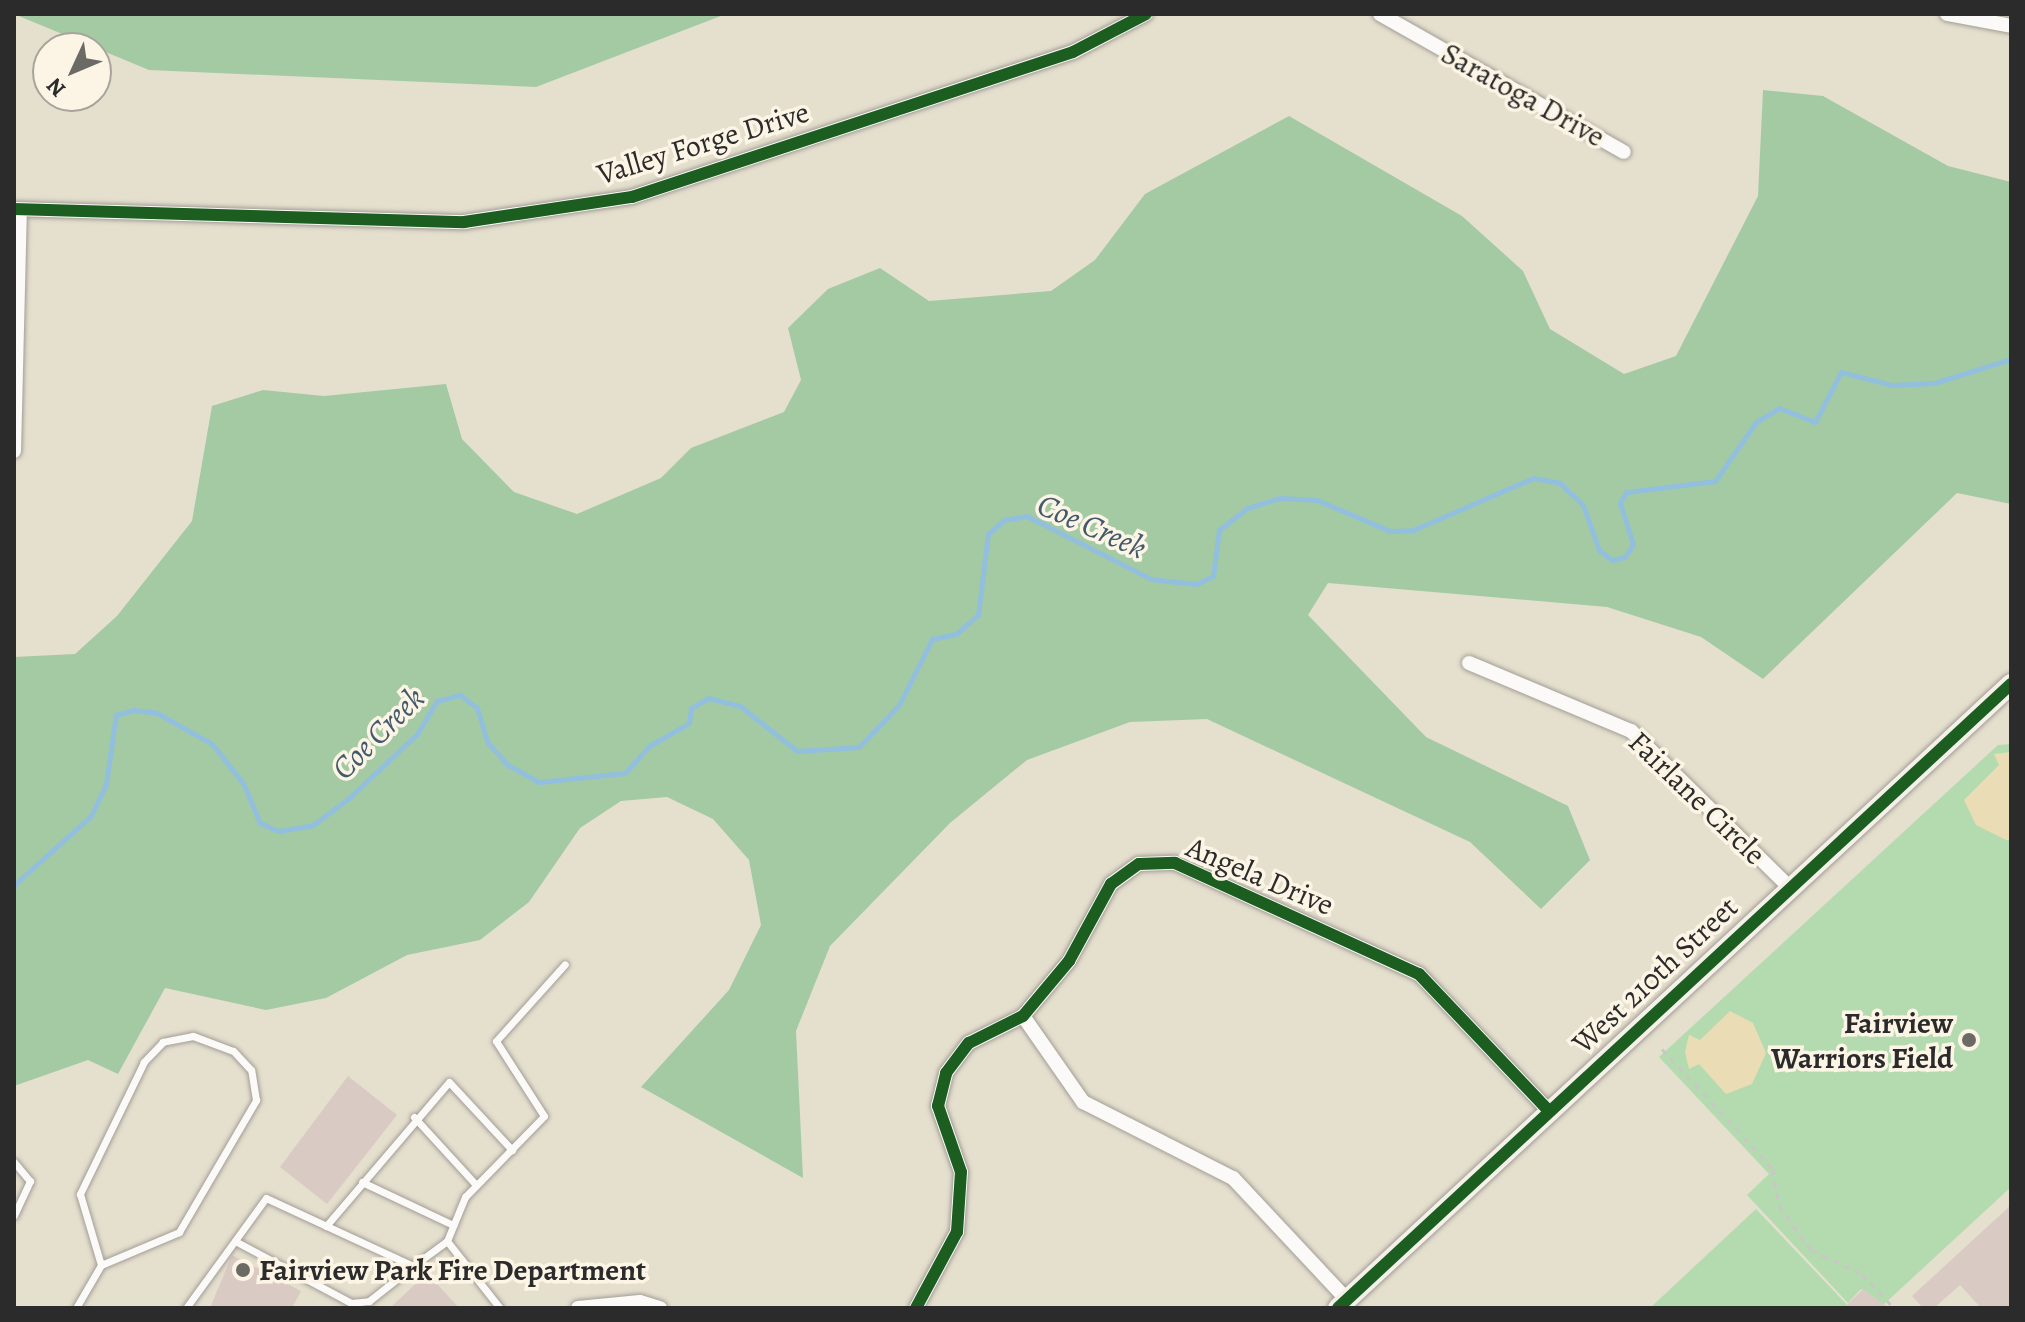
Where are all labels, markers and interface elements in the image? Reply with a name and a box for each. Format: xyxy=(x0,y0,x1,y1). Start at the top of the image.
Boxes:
north arrow xyxy=(32,32,112,112)
street label: Saratoga Drive xyxy=(1435,35,1611,155)
text: N xyxy=(40,71,73,103)
street label: Valley Forge Drive xyxy=(593,94,813,192)
water label: Coe Creek xyxy=(1032,485,1152,567)
water label: Coe Creek xyxy=(324,679,432,787)
street label: Fairlane Circle xyxy=(1621,724,1773,872)
street label: Angela Drive xyxy=(1181,829,1339,923)
street label: West 210th Street xyxy=(1565,889,1745,1061)
place label: Fairview Warriors Field xyxy=(1771,1005,1953,1076)
marker: Fairview Warriors Field xyxy=(1960,1031,1978,1049)
place label: Fairview Park Fire Department xyxy=(259,1252,646,1288)
marker: Fairview Park Fire Department xyxy=(234,1261,252,1279)

